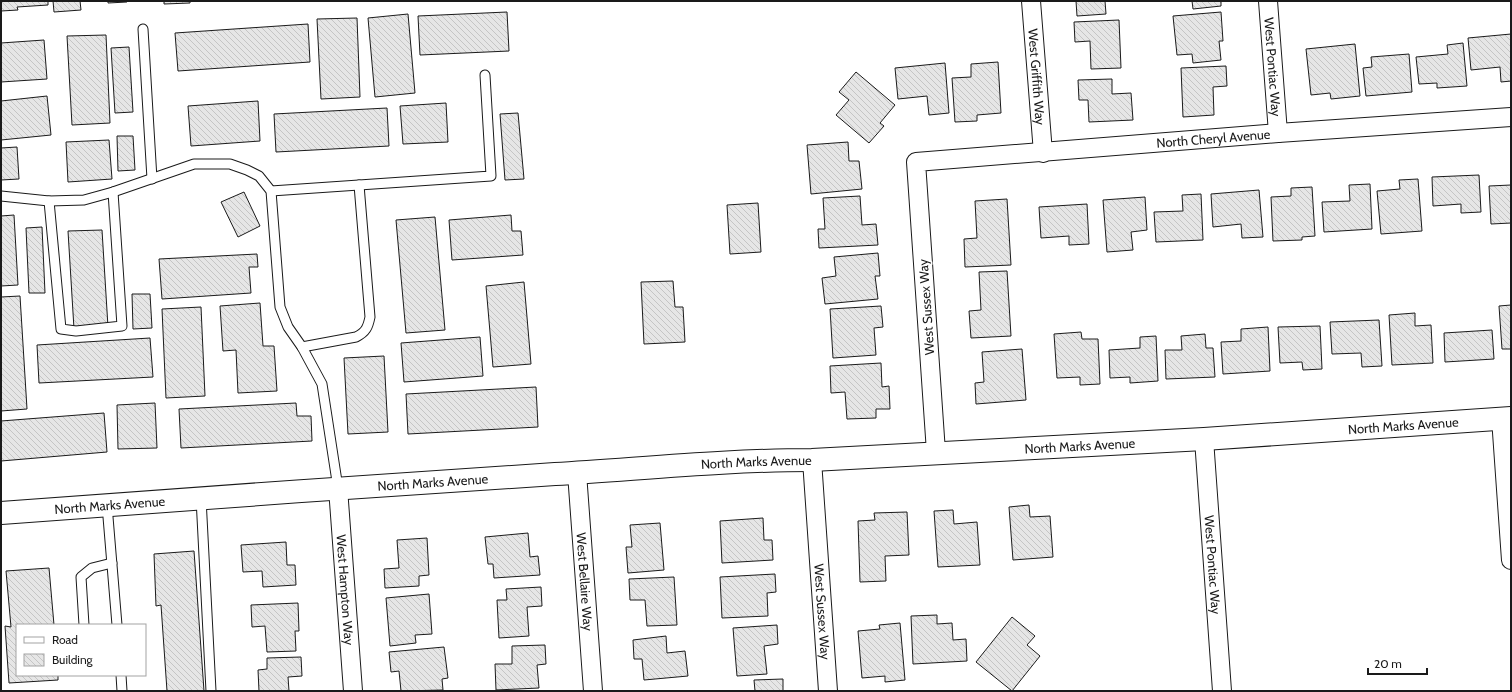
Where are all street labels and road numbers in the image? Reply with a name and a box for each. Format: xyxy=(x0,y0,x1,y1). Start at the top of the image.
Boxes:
street label: West Pontiac Way xyxy=(1261,17,1285,117)
street label: West Griffith Way xyxy=(1025,28,1049,126)
street label: North Cheryl Avenue xyxy=(1156,126,1271,151)
street label: West Sussex Way xyxy=(915,258,937,356)
street label: North Marks Avenue xyxy=(1347,414,1459,437)
street label: North Marks Avenue xyxy=(1024,435,1136,457)
street label: North Marks Avenue xyxy=(700,452,812,472)
street label: North Marks Avenue xyxy=(377,470,489,494)
street label: North Marks Avenue xyxy=(54,493,166,517)
street label: West Pontiac Way xyxy=(1201,515,1225,615)
street label: West Bellaire Way xyxy=(573,532,597,632)
street label: West Hampton Way xyxy=(333,534,358,646)
street label: West Sussex Way xyxy=(811,563,834,661)

